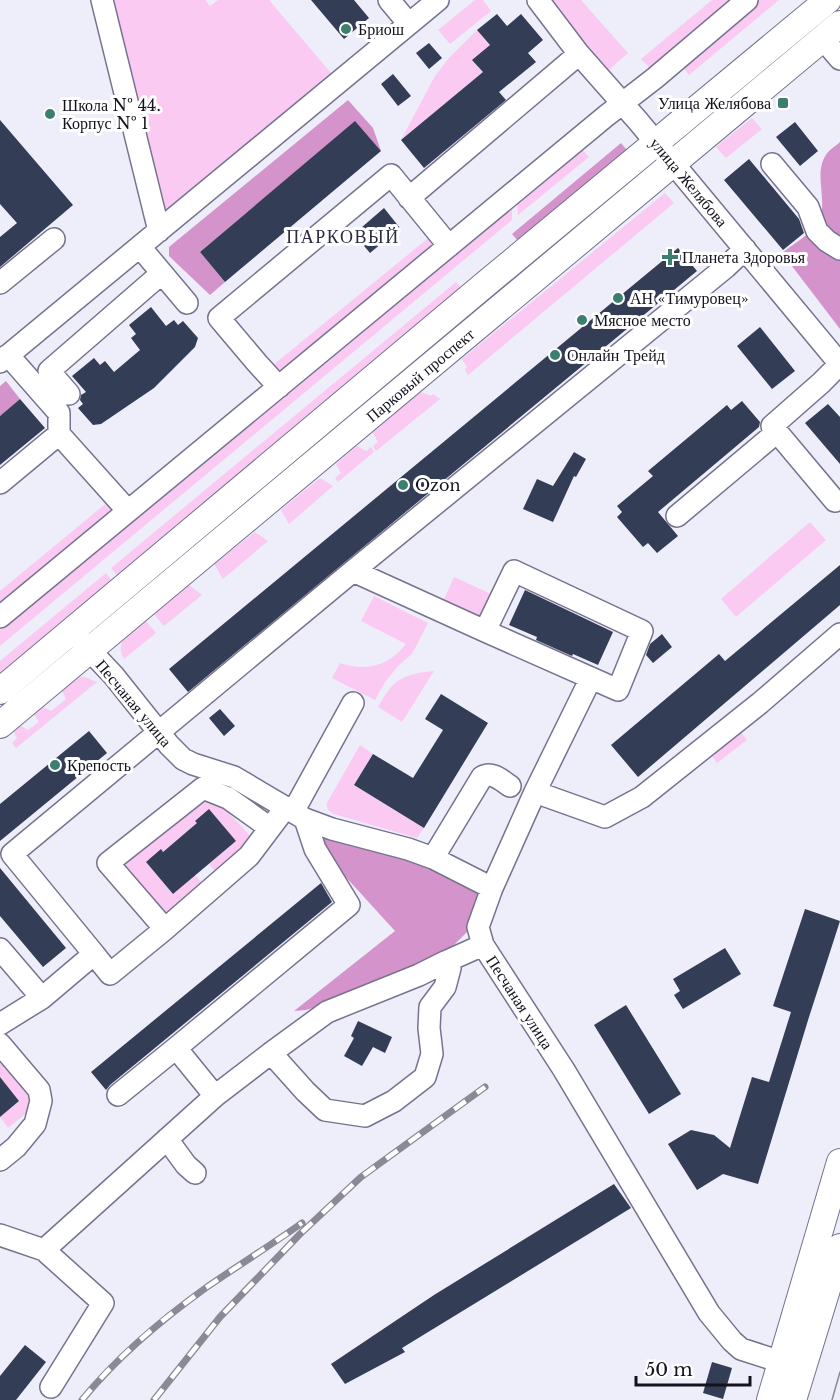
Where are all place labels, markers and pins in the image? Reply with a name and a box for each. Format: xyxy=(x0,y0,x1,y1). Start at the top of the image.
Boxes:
place label: Бриош xyxy=(358,19,405,39)
marker: Бриош xyxy=(339,22,353,36)
place label: Улица Желябова xyxy=(658,93,771,113)
place label: Школа № 44. Корпус № 1 xyxy=(62,95,161,133)
marker: Улица Желябова xyxy=(776,96,790,110)
marker: Школа № 44. Корпус № 1 xyxy=(43,107,57,121)
place label: Планета Здоровья xyxy=(682,247,806,267)
marker: Планета Здоровья xyxy=(663,250,677,264)
place label: АН «Тимуровец» xyxy=(630,288,749,308)
marker: АН «Тимуровец» xyxy=(611,291,625,305)
place label: Мясное место xyxy=(594,310,691,330)
marker: Мясное место xyxy=(575,313,589,327)
place label: Онлайн Трейд xyxy=(567,345,665,365)
marker: Онлайн Трейд xyxy=(548,348,562,362)
place label: Ozon xyxy=(415,475,460,495)
marker: Ozon xyxy=(396,478,410,492)
place label: Крепость xyxy=(67,755,131,775)
marker: Крепость xyxy=(48,758,62,772)

